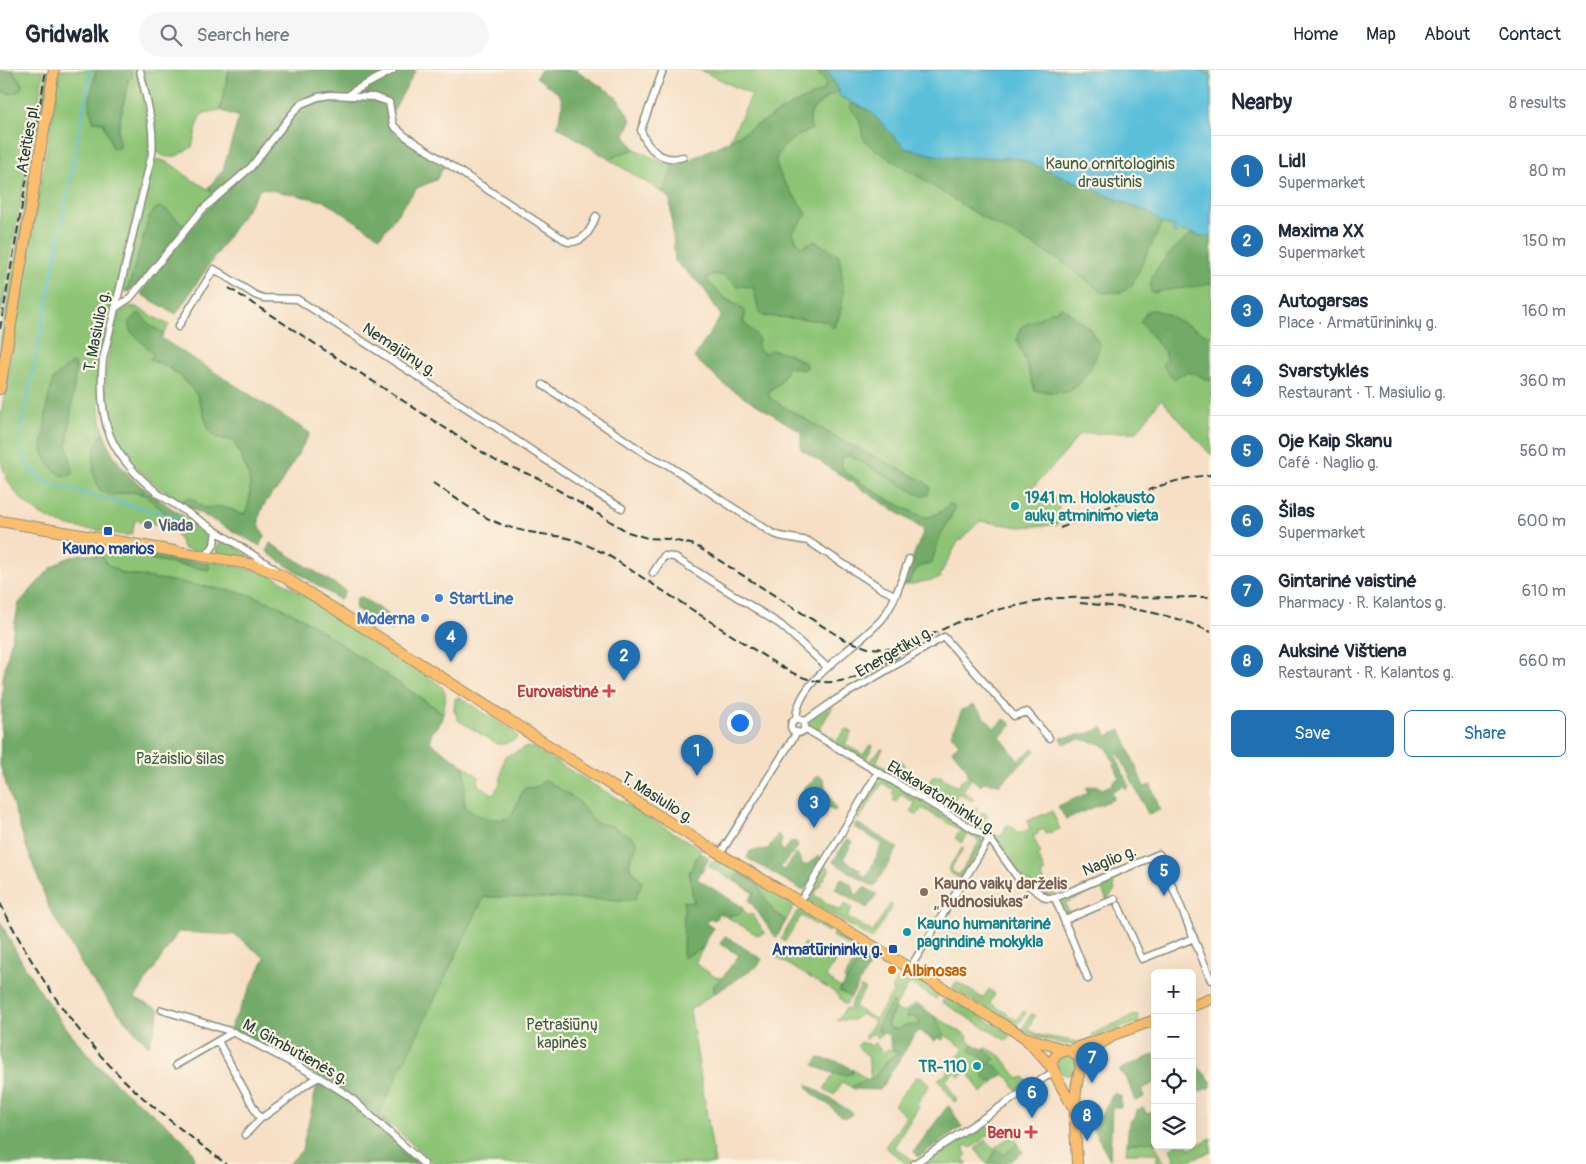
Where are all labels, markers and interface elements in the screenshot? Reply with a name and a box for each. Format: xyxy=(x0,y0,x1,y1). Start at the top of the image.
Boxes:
search box xyxy=(139,12,489,57)
text: Gridwalk xyxy=(25,20,109,49)
icon: search xyxy=(157,21,185,49)
text: Search here xyxy=(197,23,289,47)
text: Home xyxy=(1293,23,1338,46)
text: Map xyxy=(1366,23,1396,46)
text: About xyxy=(1424,23,1470,46)
text: Contact xyxy=(1498,23,1561,46)
text: Nearby xyxy=(1231,89,1292,116)
text: 8 results xyxy=(1509,93,1566,113)
street label: Ateities pl. xyxy=(12,102,44,175)
text: Lidl xyxy=(1278,149,1306,173)
park label: Kauno ornitologinis draustinis xyxy=(1045,154,1175,192)
text: 1 xyxy=(1244,161,1250,181)
text: 80 m xyxy=(1529,161,1566,181)
text: Supermarket xyxy=(1278,173,1365,193)
text: Maxima XX xyxy=(1278,219,1364,243)
text: 2 xyxy=(1243,231,1251,251)
text: 150 m xyxy=(1522,231,1566,251)
text: Supermarket xyxy=(1278,243,1365,263)
street label: T. Masiulio g. xyxy=(79,289,115,373)
text: Autogarsas xyxy=(1278,289,1368,313)
text: 3 xyxy=(1243,301,1251,321)
text: 160 m xyxy=(1522,301,1566,321)
text: Place · Armatūrininkų g. xyxy=(1278,313,1437,333)
street label: Nemajūnų g. xyxy=(359,318,440,381)
text: Svarstyklės xyxy=(1278,359,1369,383)
text: 4 xyxy=(1242,371,1252,391)
text: 360 m xyxy=(1519,371,1566,391)
text: Restaurant · T. Masiulio g. xyxy=(1278,383,1446,403)
text: Oje Kaip Skanu xyxy=(1278,429,1392,453)
text: 5 xyxy=(1243,441,1251,461)
text: 560 m xyxy=(1519,441,1566,461)
text: Café · Naglio g. xyxy=(1278,453,1379,473)
place label: 1941 m. Holokausto aukų atminimo vieta xyxy=(1025,488,1159,526)
text: Šilas xyxy=(1278,499,1314,523)
marker: 1941 m. Holokausto aukų atminimo vieta xyxy=(1009,500,1021,512)
text: 6 xyxy=(1242,511,1252,531)
text: 600 m xyxy=(1517,511,1566,531)
place label: Viada xyxy=(158,516,194,536)
marker: Viada xyxy=(142,519,154,531)
text: Supermarket xyxy=(1278,523,1365,543)
marker: Kauno marios xyxy=(102,525,114,537)
place label: Kauno marios xyxy=(62,539,155,559)
text: Gintarinė vaistinė xyxy=(1278,569,1417,593)
text: 7 xyxy=(1243,581,1251,601)
text: 610 m xyxy=(1522,581,1566,601)
place label: StartLine xyxy=(449,589,514,609)
marker: StartLine xyxy=(433,592,445,604)
text: Pharmacy · R. Kalantos g. xyxy=(1278,593,1446,613)
place label: Moderna xyxy=(357,609,416,629)
marker: Moderna xyxy=(419,612,431,624)
pin: 4 xyxy=(435,621,467,662)
street label: Energetikų g. xyxy=(852,622,937,682)
text: Auksinė Vištiena xyxy=(1278,639,1407,663)
pin: 2 xyxy=(608,640,640,681)
text: 8 xyxy=(1243,651,1251,671)
text: 660 m xyxy=(1519,651,1566,671)
text: Restaurant · R. Kalantos g. xyxy=(1278,663,1454,683)
place label: Eurovaistinė xyxy=(517,682,599,702)
marker: Eurovaistinė xyxy=(603,685,615,697)
your location xyxy=(727,710,753,736)
button: Save xyxy=(1231,710,1394,757)
button: Share xyxy=(1404,710,1566,757)
pin: 1 xyxy=(681,735,713,776)
park label: Pažaislio šilas xyxy=(136,749,224,769)
street label: Ekskavatorininkų g. xyxy=(883,756,1000,839)
street label: T. Masiulio g. xyxy=(617,768,698,828)
pin: 3 xyxy=(798,787,830,828)
street label: Naglio g. xyxy=(1079,841,1139,881)
pin: 5 xyxy=(1148,855,1180,896)
place label: Kauno vaikų darželis „Rudnosiukas“ xyxy=(934,874,1068,912)
marker: Kauno vaikų darželis „Rudnosiukas“ xyxy=(918,886,930,898)
place label: Kauno humanitarinė pagrindinė mokykla xyxy=(917,914,1052,952)
marker: Kauno humanitarinė pagrindinė mokykla xyxy=(901,926,913,938)
place label: Armatūrininkų g. xyxy=(772,940,883,960)
marker: Armatūrininkų g. xyxy=(887,943,899,955)
place label: Albinosas xyxy=(902,961,967,981)
marker: Albinosas xyxy=(886,964,898,976)
map controls xyxy=(1151,969,1196,1149)
button: + xyxy=(1151,969,1196,1014)
button: − xyxy=(1151,1014,1196,1059)
street label: M. Gimbutienės g. xyxy=(239,1015,352,1089)
park label: Petrašiūnų kapinės xyxy=(526,1015,598,1053)
pin: 7 xyxy=(1076,1042,1108,1083)
place label: TR-110 xyxy=(918,1057,967,1077)
button: locate xyxy=(1151,1059,1196,1104)
marker: TR-110 xyxy=(971,1060,983,1072)
pin: 6 xyxy=(1016,1077,1048,1118)
pin: 8 xyxy=(1071,1100,1103,1141)
button: layers xyxy=(1151,1104,1196,1149)
place label: Benu xyxy=(987,1123,1021,1143)
marker: Benu xyxy=(1025,1126,1037,1138)

